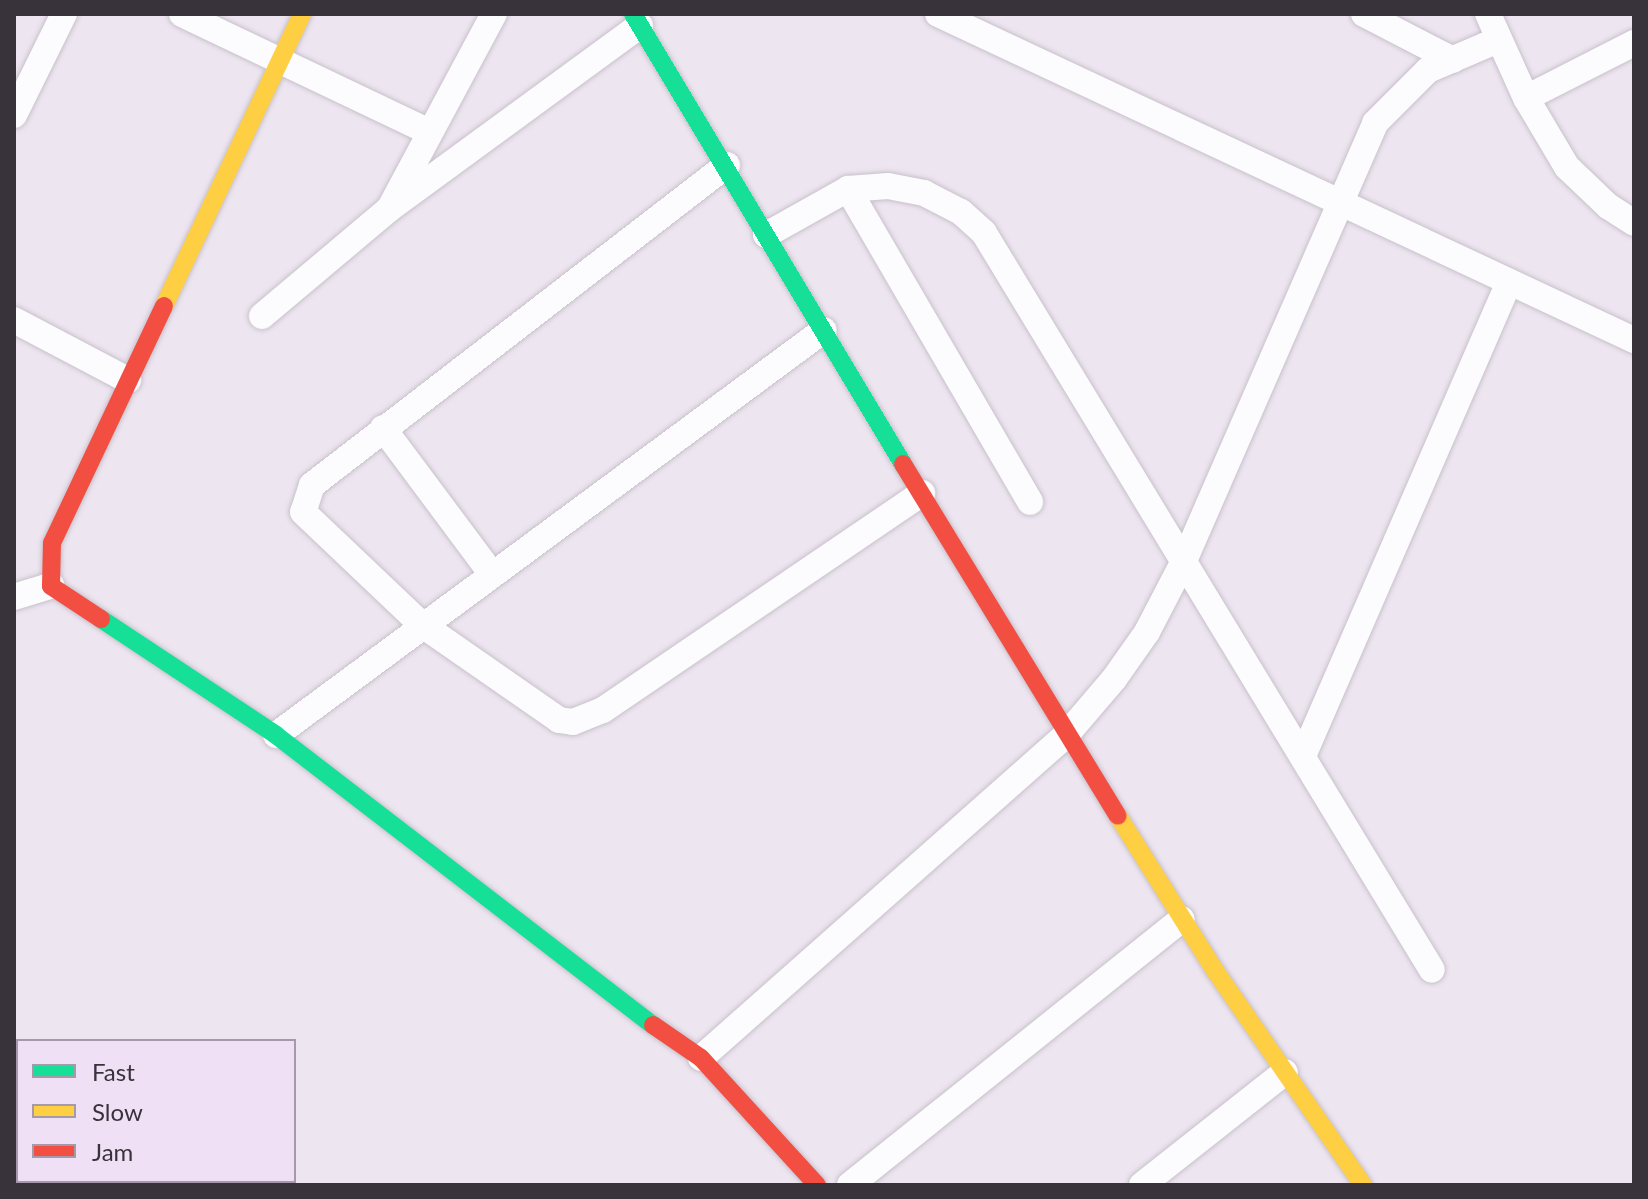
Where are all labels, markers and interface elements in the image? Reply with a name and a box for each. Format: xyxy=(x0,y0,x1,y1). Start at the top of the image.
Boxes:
legend xyxy=(16,1039,296,1183)
text: Fast xyxy=(92,1057,135,1086)
text: Slow xyxy=(92,1097,143,1126)
text: Jam xyxy=(92,1137,133,1166)

